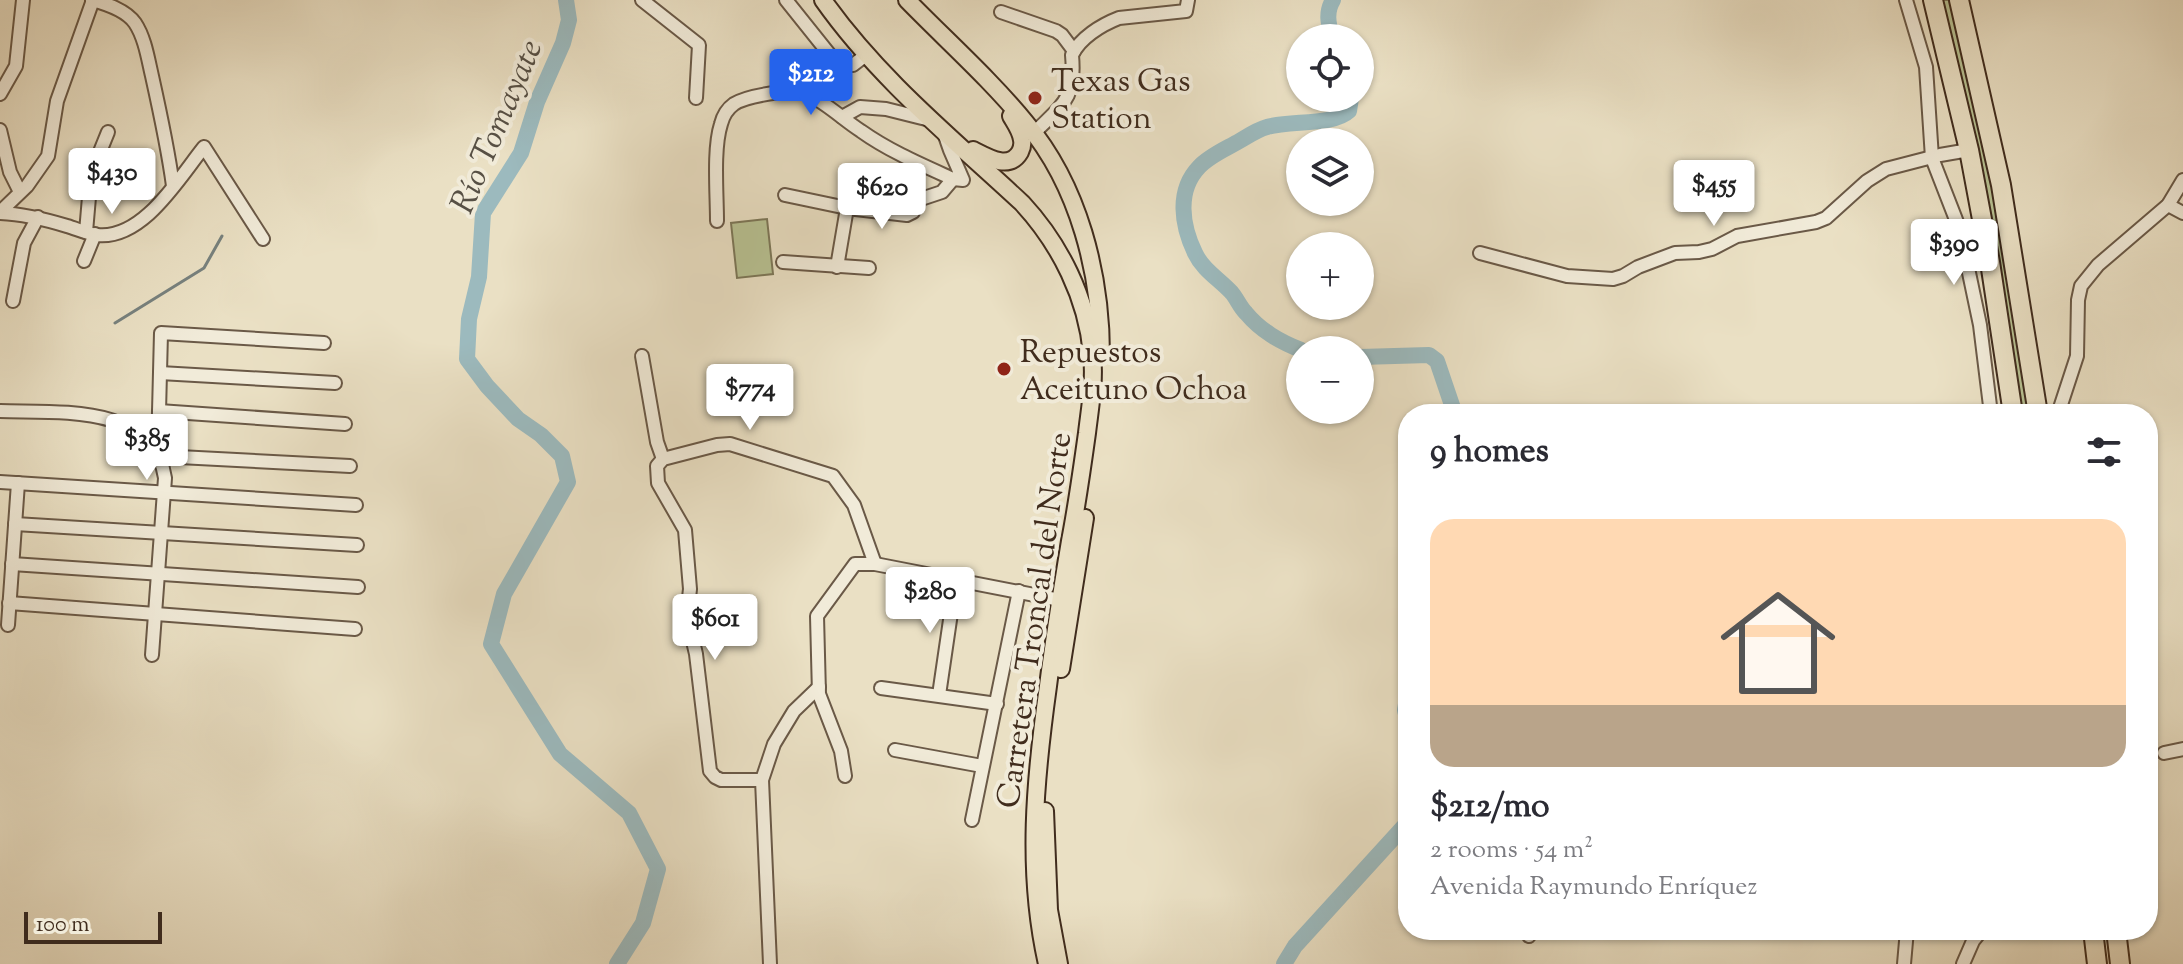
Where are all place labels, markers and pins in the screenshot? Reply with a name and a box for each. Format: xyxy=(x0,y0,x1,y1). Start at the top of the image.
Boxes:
pin: $212 xyxy=(764,49,858,117)
place label: Texas Gas Station xyxy=(1051,60,1190,143)
marker: Texas Gas Station xyxy=(1026,89,1044,107)
pin: $430 xyxy=(65,148,159,216)
pin: $455 xyxy=(1667,160,1761,228)
pin: $620 xyxy=(835,163,929,231)
pin: $390 xyxy=(1907,219,2001,287)
place label: Repuestos Aceituno Ochoa xyxy=(1020,331,1248,414)
marker: Repuestos Aceituno Ochoa xyxy=(995,360,1013,378)
pin: $774 xyxy=(703,364,797,432)
pin: $385 xyxy=(100,414,194,482)
pin: $280 xyxy=(883,567,977,635)
pin: $601 xyxy=(668,594,762,662)

